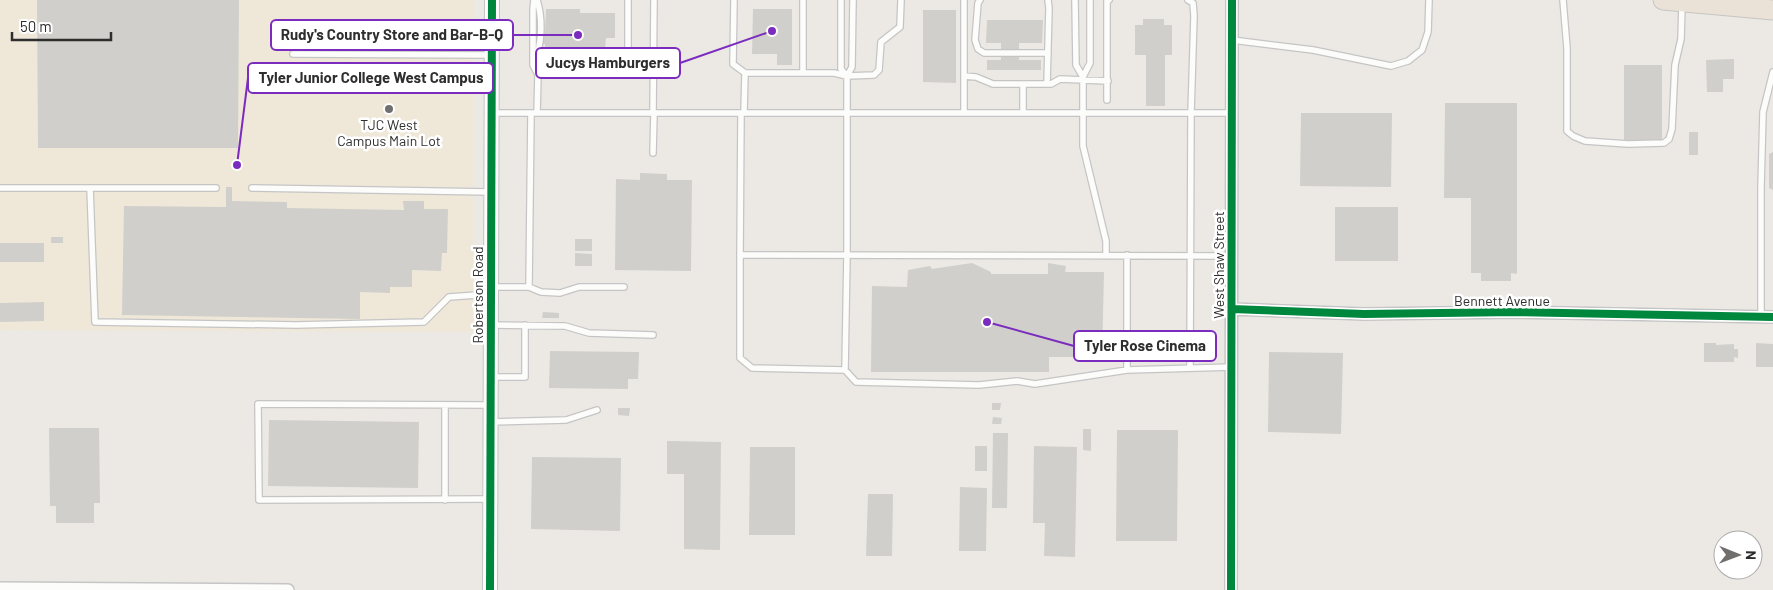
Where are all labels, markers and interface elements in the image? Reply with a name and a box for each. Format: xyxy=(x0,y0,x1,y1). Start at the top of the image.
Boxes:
scale bar xyxy=(12,10,111,42)
text: 50 m xyxy=(20,17,52,35)
callout: Rudy's Country Store and Bar-B-Q xyxy=(271,20,513,50)
text: Rudy's Country Store and Bar-B-Q xyxy=(281,25,503,43)
callout: Jucys Hamburgers xyxy=(536,48,680,78)
text: Jucys Hamburgers xyxy=(546,53,670,71)
callout: Tyler Junior College West Campus xyxy=(248,63,493,93)
text: Tyler Junior College West Campus xyxy=(259,68,484,86)
marker: TJC West Campus Main Lot xyxy=(383,103,395,115)
place label: TJC West Campus Main Lot xyxy=(337,116,441,149)
street label: West Shaw Street xyxy=(1210,211,1227,319)
street label: Robertson Road xyxy=(469,246,486,344)
street label: Bennett Avenue xyxy=(1454,292,1550,309)
callout: Tyler Rose Cinema xyxy=(1074,331,1216,361)
text: Tyler Rose Cinema xyxy=(1084,336,1206,354)
north arrow xyxy=(1713,530,1763,580)
text: N xyxy=(1743,550,1760,560)

